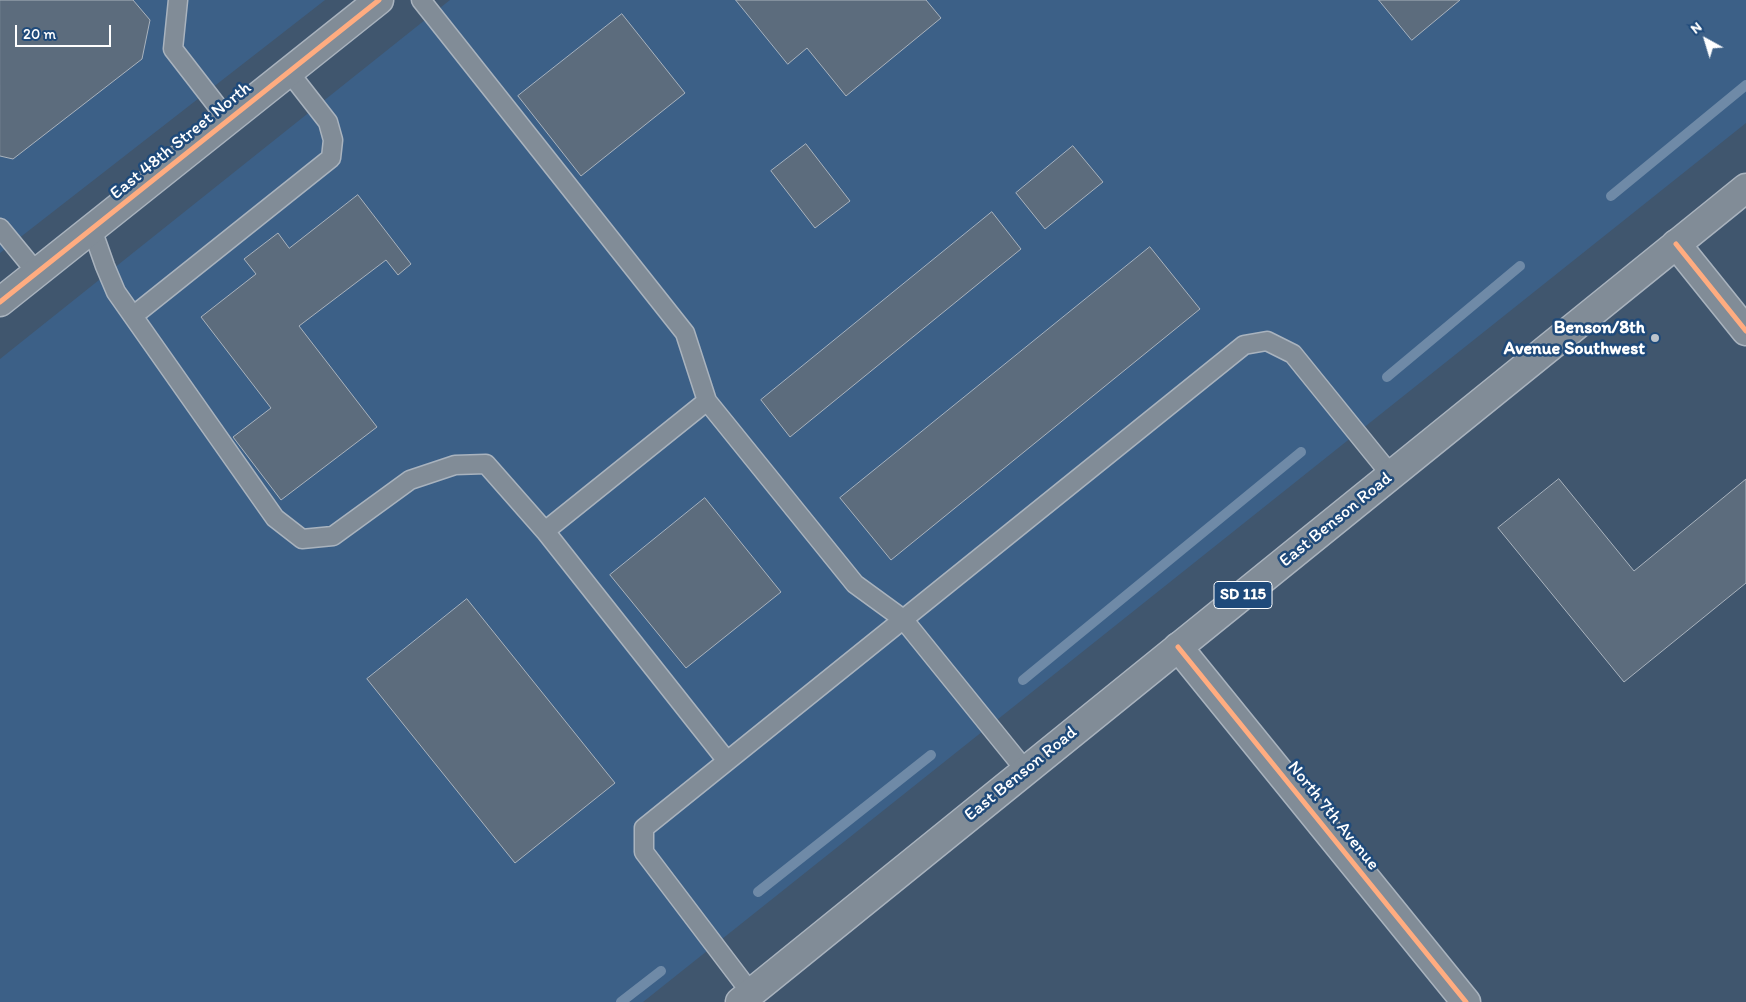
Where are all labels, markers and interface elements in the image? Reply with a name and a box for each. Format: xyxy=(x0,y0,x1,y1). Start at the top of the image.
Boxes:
scale bar xyxy=(18,15,114,47)
north arrow xyxy=(1681,15,1731,65)
text: N xyxy=(1687,18,1705,38)
text: 20 m xyxy=(23,25,56,43)
street label: East 48th Street North xyxy=(106,77,256,205)
place label: Benson/8th Avenue Southwest xyxy=(1504,317,1645,359)
marker: Benson/8th Avenue Southwest xyxy=(1649,332,1661,344)
street label: East Benson Road xyxy=(1275,468,1397,572)
road number: SD 115 xyxy=(1214,582,1272,608)
street label: East Benson Road xyxy=(960,722,1082,826)
street label: North 7th Avenue xyxy=(1282,757,1384,875)

